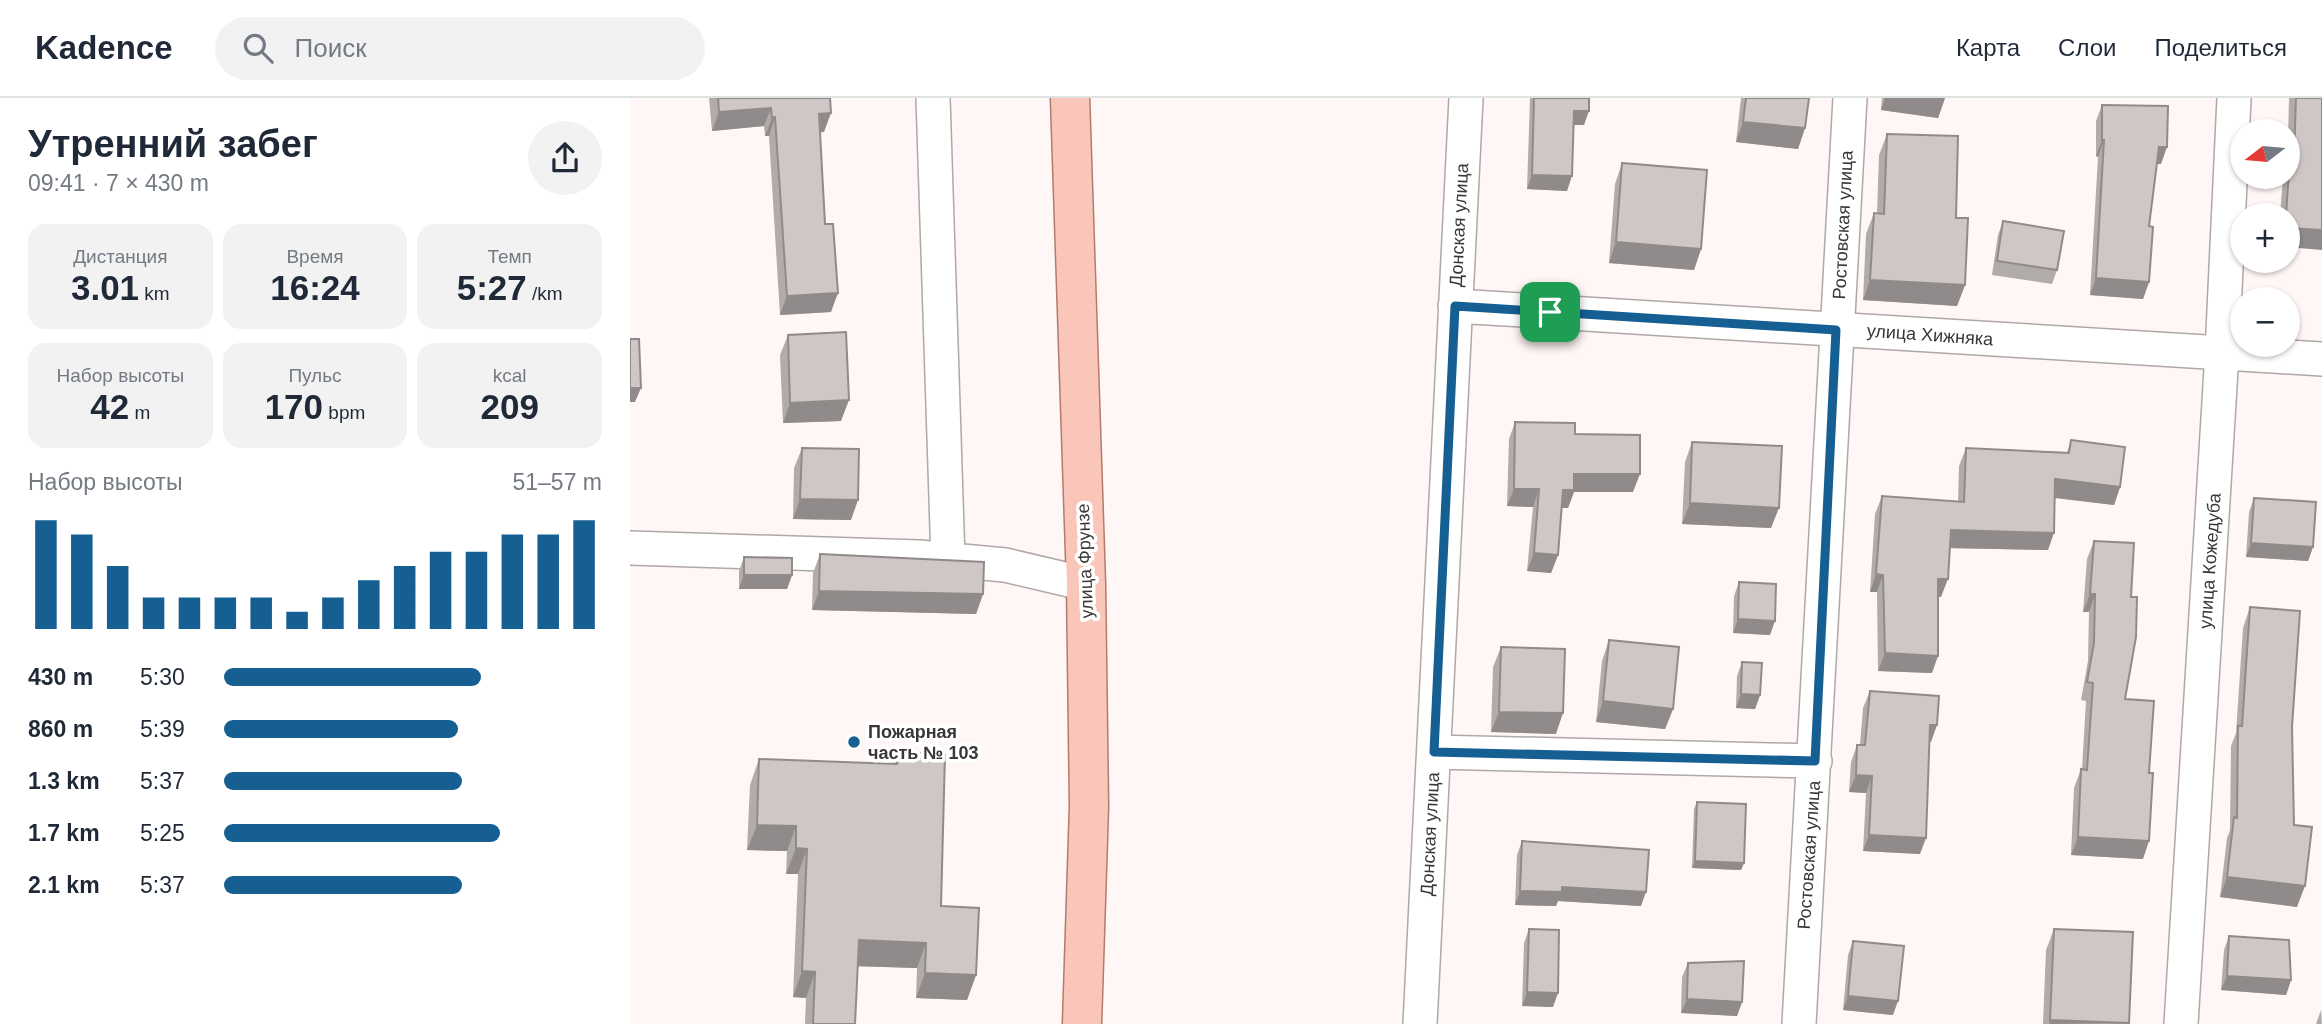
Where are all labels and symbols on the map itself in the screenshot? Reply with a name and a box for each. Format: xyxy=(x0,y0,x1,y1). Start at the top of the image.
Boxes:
north arrow xyxy=(2230,119,2300,189)
street label: Ростовская улица xyxy=(1829,149,1857,300)
street label: Донская улица xyxy=(1446,162,1472,287)
pin xyxy=(1520,282,1580,342)
street label: улица Хижняка xyxy=(1866,321,1995,349)
street label: улица Кожедуба xyxy=(2195,491,2225,630)
street label: улица Фрунзе xyxy=(1073,503,1097,619)
place label: Пожарная часть № 103 xyxy=(868,722,978,763)
marker: Пожарная часть № 103 xyxy=(846,734,862,750)
street label: Донская улица xyxy=(1417,771,1443,896)
street label: Ростовская улица xyxy=(1794,779,1824,930)

